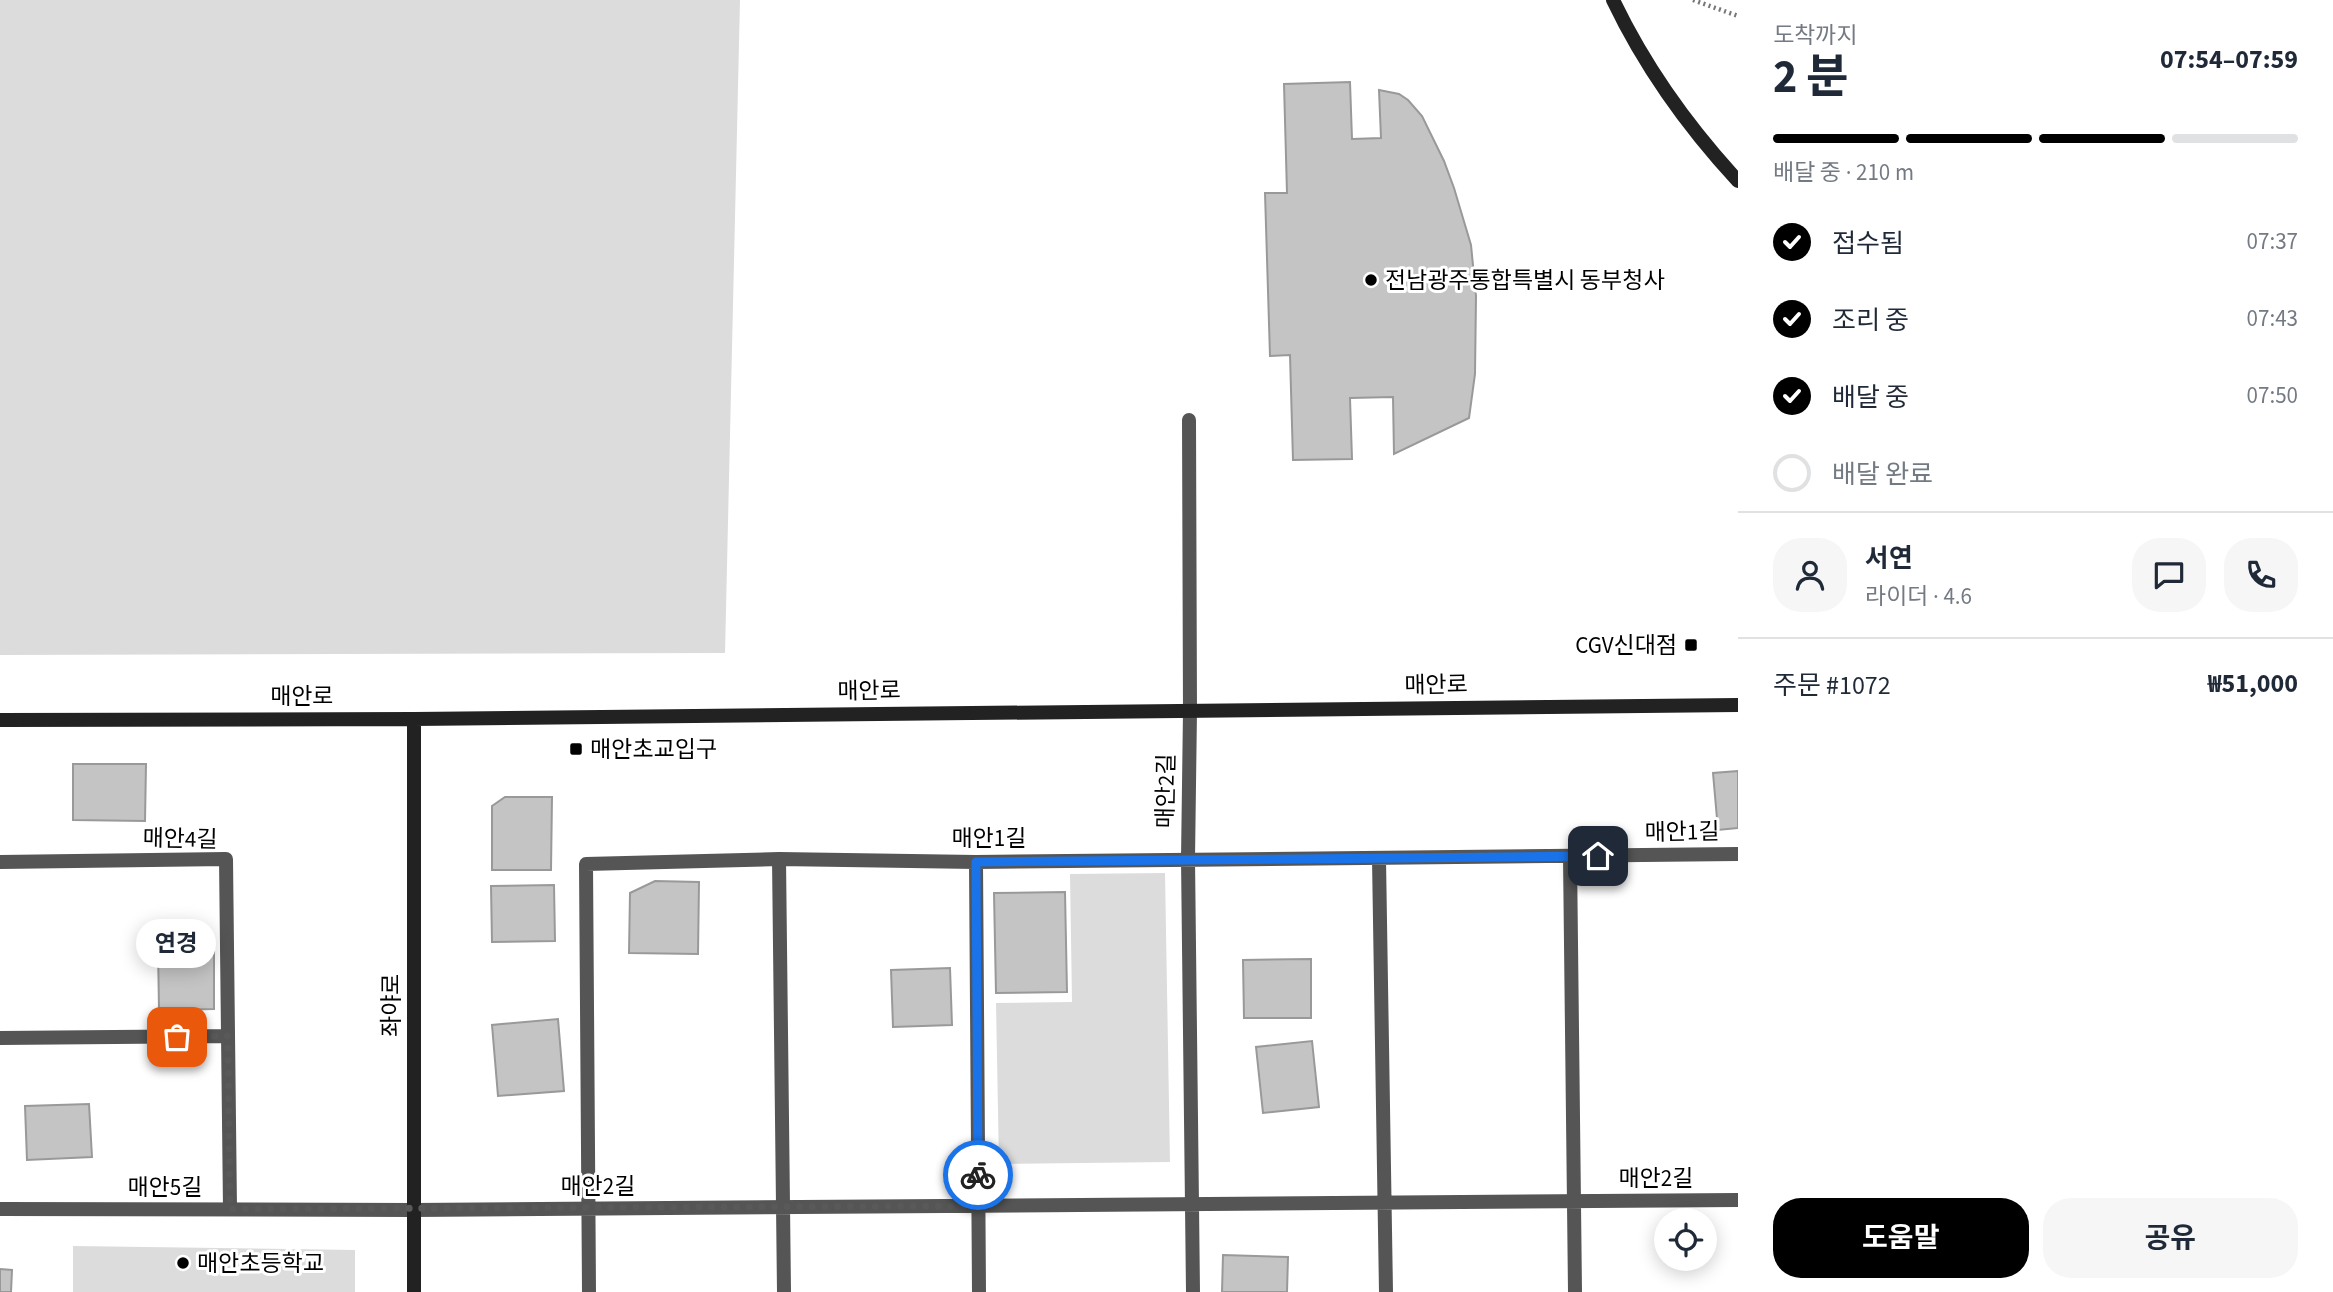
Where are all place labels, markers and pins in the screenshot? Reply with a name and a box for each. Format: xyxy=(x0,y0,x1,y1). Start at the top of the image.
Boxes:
place label: 전남광주통합특별시 동부청사 xyxy=(1385,264,1665,297)
marker: 전남광주통합특별시 동부청사 xyxy=(1363,272,1379,288)
place label: CGV신대점 xyxy=(1575,629,1677,662)
marker: CGV신대점 xyxy=(1683,637,1699,653)
place label: 매안초교입구 xyxy=(590,733,717,766)
marker: 매안초교입구 xyxy=(568,741,584,757)
pin xyxy=(1568,826,1628,886)
callout: 연경 xyxy=(137,918,217,967)
pin xyxy=(147,1007,207,1067)
place label: 매안초등학교 xyxy=(197,1247,324,1280)
marker: 매안초등학교 xyxy=(175,1255,191,1271)

